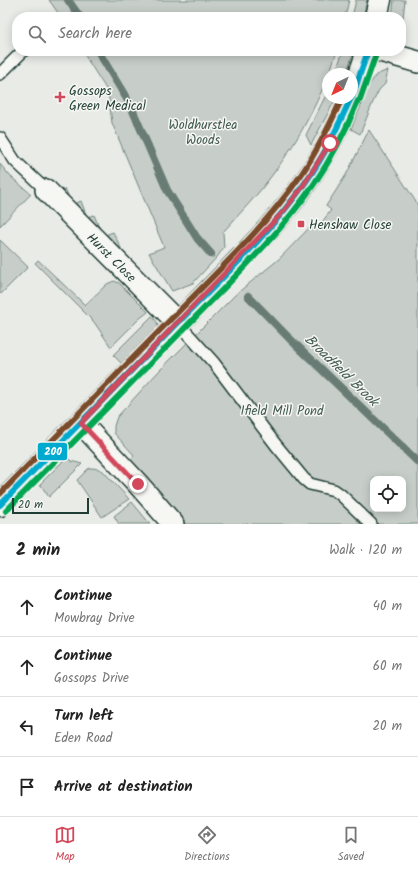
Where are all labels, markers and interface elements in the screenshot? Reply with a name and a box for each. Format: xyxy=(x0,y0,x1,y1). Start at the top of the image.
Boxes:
search box xyxy=(12,12,406,56)
text: Search here xyxy=(58,22,132,46)
icon: search xyxy=(26,23,48,45)
north arrow xyxy=(322,68,358,104)
place label: Gossops Green Medical xyxy=(69,81,146,117)
marker: Gossops Green Medical xyxy=(54,91,66,103)
park label: Woldhurstlea Woods xyxy=(169,115,237,151)
route start xyxy=(321,134,339,152)
place label: Henshaw Close xyxy=(309,215,391,236)
marker: Henshaw Close xyxy=(296,219,306,229)
street label: Hurst Close xyxy=(81,228,141,288)
water label: Broadfield Brook xyxy=(299,329,385,414)
park label: Ifield Mill Pond xyxy=(241,401,324,422)
line badge: 200 xyxy=(37,442,68,461)
text: 200 xyxy=(44,443,62,461)
route end xyxy=(129,475,147,493)
map controls xyxy=(370,476,406,512)
button: locate xyxy=(370,476,406,512)
scale bar xyxy=(12,496,89,515)
text: 20 m xyxy=(18,496,43,514)
text: 2 min xyxy=(16,537,60,564)
text: Walk · 120 m xyxy=(329,540,402,561)
text: Continue xyxy=(54,584,112,608)
icon: ahead xyxy=(16,596,38,618)
text: 40 m xyxy=(373,596,402,617)
text: Mowbray Drive xyxy=(54,608,135,629)
text: Continue xyxy=(54,644,112,668)
icon: ahead xyxy=(16,656,38,678)
text: 60 m xyxy=(373,656,402,677)
text: Gossops Drive xyxy=(54,668,129,689)
text: Turn left xyxy=(54,704,114,728)
icon: left xyxy=(16,716,38,738)
text: 20 m xyxy=(372,716,402,737)
text: Eden Road xyxy=(54,728,112,749)
text: Arrive at destination xyxy=(54,775,193,799)
icon: arrive xyxy=(16,776,38,798)
tab: Map xyxy=(54,824,76,866)
tab: Directions xyxy=(184,824,230,866)
tab: Saved xyxy=(338,824,364,866)

